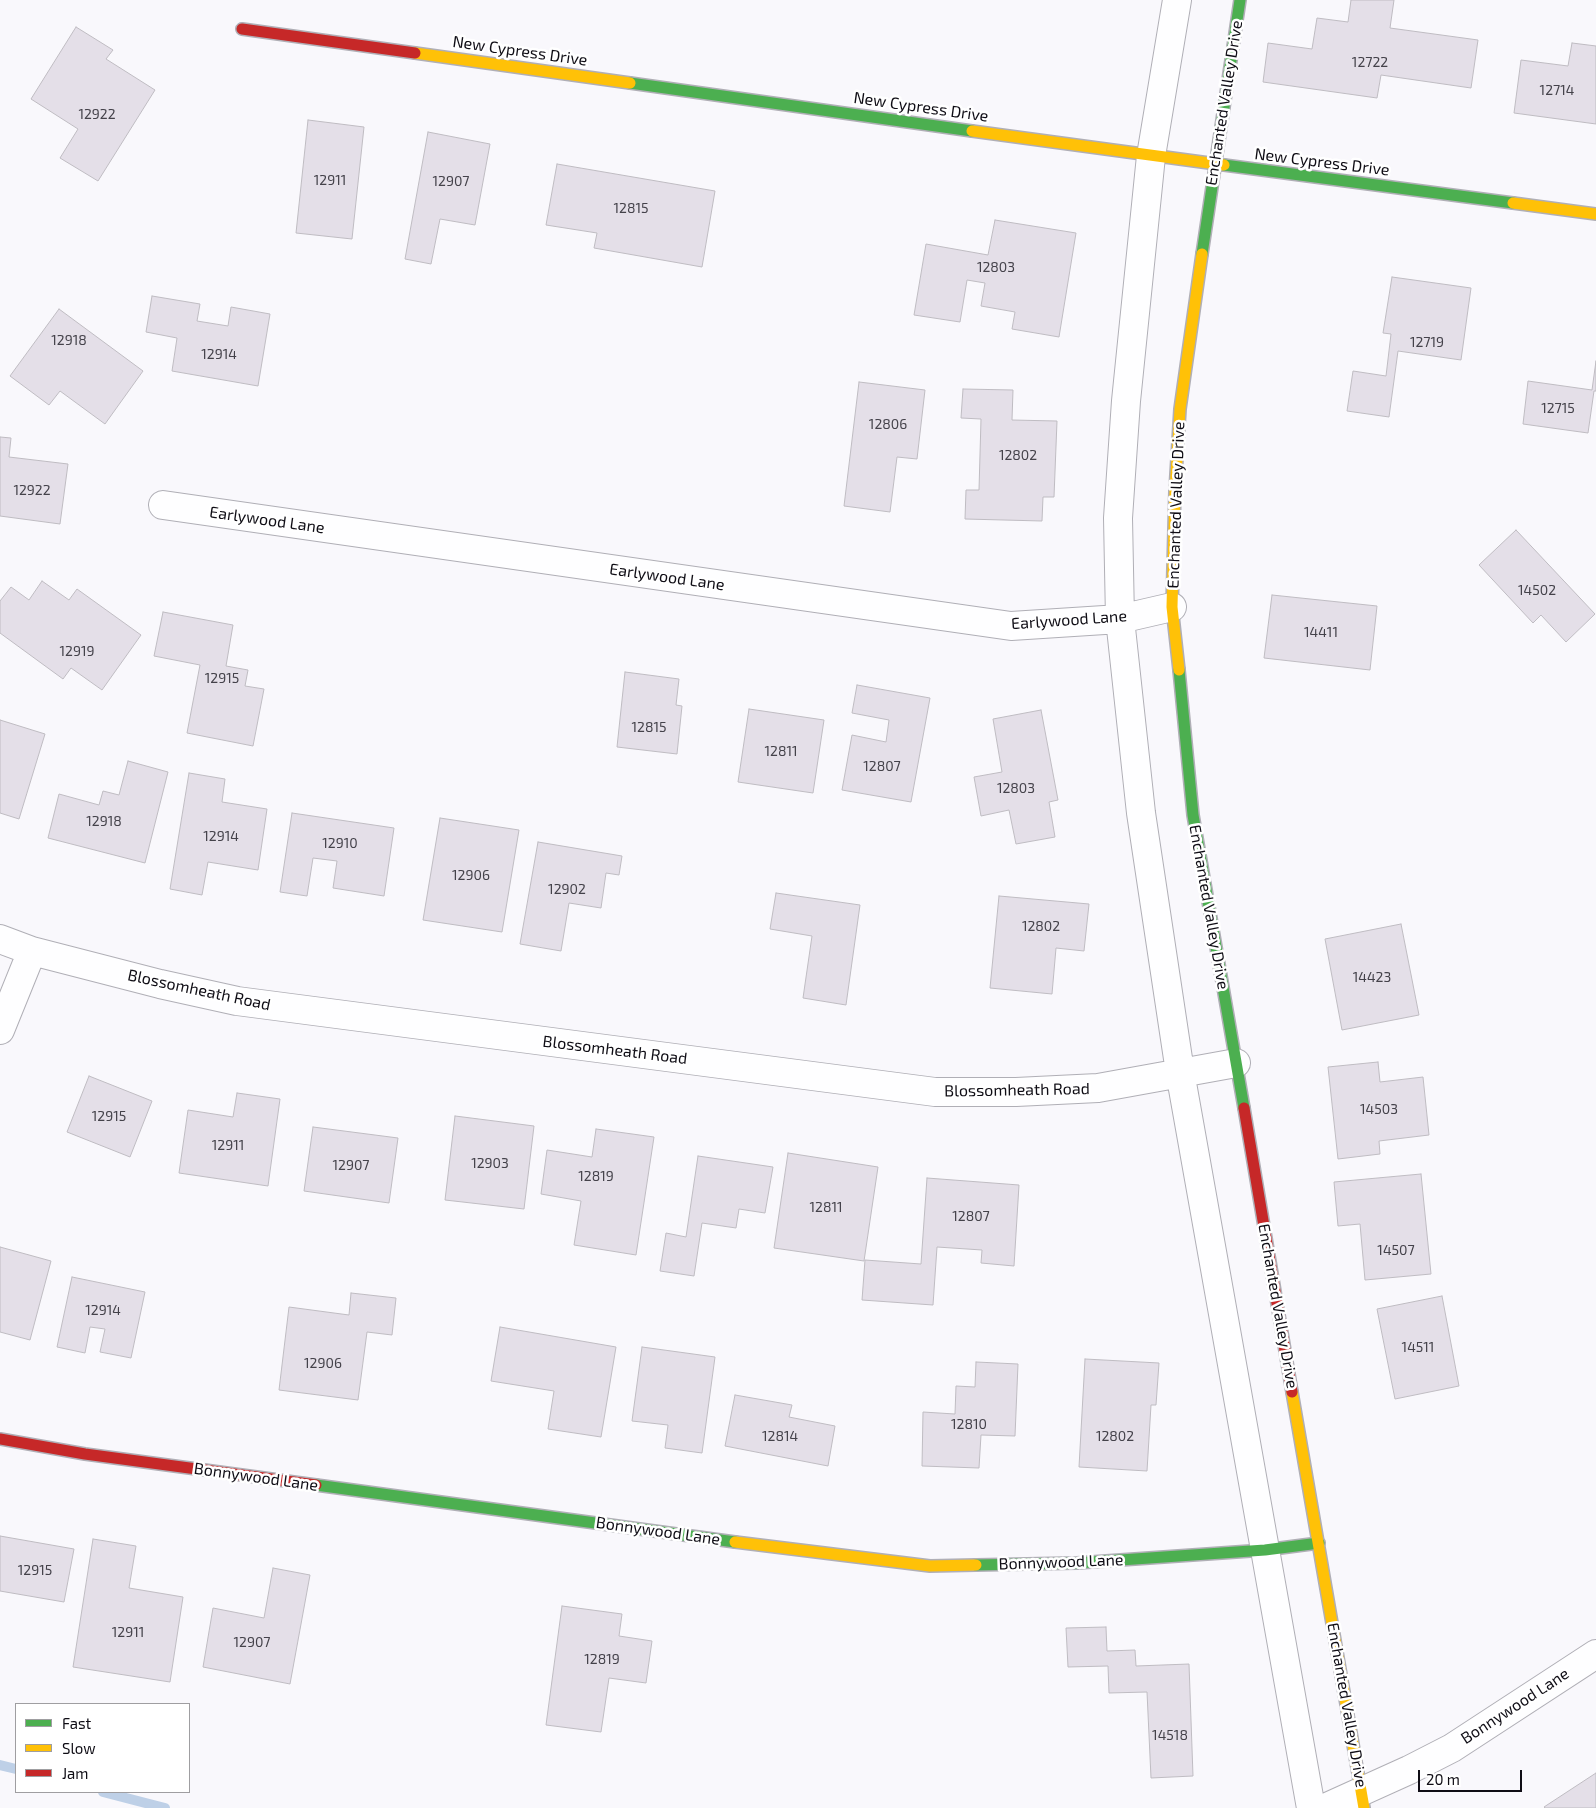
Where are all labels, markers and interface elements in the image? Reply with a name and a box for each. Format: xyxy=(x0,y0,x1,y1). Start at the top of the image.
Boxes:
street label: Enchanted Valley Drive xyxy=(1201,19,1247,187)
street label: New Cypress Drive xyxy=(451,32,589,70)
house number: 12722 xyxy=(1352,54,1388,70)
house number: 12714 xyxy=(1540,82,1574,98)
street label: New Cypress Drive xyxy=(852,88,990,126)
house number: 12922 xyxy=(78,106,116,122)
street label: New Cypress Drive xyxy=(1253,144,1391,180)
house number: 12911 xyxy=(314,172,346,188)
house number: 12907 xyxy=(432,173,470,189)
house number: 12815 xyxy=(613,200,649,216)
house number: 12803 xyxy=(977,259,1015,275)
house number: 12918 xyxy=(51,332,87,348)
house number: 12719 xyxy=(1410,334,1444,350)
house number: 12914 xyxy=(201,346,237,362)
house number: 12715 xyxy=(1541,400,1575,416)
house number: 12806 xyxy=(869,416,907,432)
street label: Enchanted Valley Drive xyxy=(1163,421,1189,589)
house number: 12802 xyxy=(999,447,1037,463)
house number: 12922 xyxy=(13,482,51,498)
street label: Earlywood Lane xyxy=(208,502,326,538)
street label: Earlywood Lane xyxy=(608,559,726,595)
house number: 14502 xyxy=(1518,582,1556,598)
street label: Earlywood Lane xyxy=(1010,606,1128,634)
house number: 14411 xyxy=(1304,624,1338,640)
house number: 12919 xyxy=(59,643,95,659)
house number: 12915 xyxy=(205,670,239,686)
house number: 12815 xyxy=(631,719,667,735)
house number: 12811 xyxy=(764,743,798,759)
house number: 12807 xyxy=(863,758,901,774)
house number: 12803 xyxy=(997,780,1035,796)
house number: 12918 xyxy=(86,813,122,829)
street label: Enchanted Valley Drive xyxy=(1185,823,1233,991)
house number: 12914 xyxy=(203,828,239,844)
house number: 12910 xyxy=(322,835,358,851)
house number: 12906 xyxy=(452,867,490,883)
house number: 12902 xyxy=(548,881,586,897)
house number: 12802 xyxy=(1022,918,1060,934)
street label: Blossomheath Road xyxy=(126,965,272,1015)
house number: 14423 xyxy=(1353,969,1391,985)
street label: Blossomheath Road xyxy=(542,1032,688,1068)
street label: Blossomheath Road xyxy=(944,1079,1090,1101)
house number: 14503 xyxy=(1360,1101,1398,1117)
house number: 12915 xyxy=(92,1108,126,1124)
house number: 12911 xyxy=(212,1137,244,1153)
house number: 12903 xyxy=(471,1155,509,1171)
house number: 12907 xyxy=(332,1157,370,1173)
house number: 12819 xyxy=(578,1168,614,1184)
house number: 12811 xyxy=(809,1199,843,1215)
house number: 12807 xyxy=(952,1208,990,1224)
street label: Enchanted Valley Drive xyxy=(1254,1222,1302,1390)
house number: 14507 xyxy=(1377,1242,1415,1258)
house number: 12914 xyxy=(85,1302,121,1318)
house number: 14511 xyxy=(1402,1339,1434,1355)
house number: 12906 xyxy=(304,1355,342,1371)
house number: 12810 xyxy=(951,1416,987,1432)
house number: 12814 xyxy=(762,1428,798,1444)
house number: 12802 xyxy=(1096,1428,1134,1444)
street label: Bonnywood Lane xyxy=(193,1459,319,1495)
street label: Bonnywood Lane xyxy=(595,1513,721,1549)
street label: Bonnywood Lane xyxy=(998,1550,1124,1574)
house number: 12915 xyxy=(18,1562,52,1578)
street label: Enchanted Valley Drive xyxy=(1323,1621,1371,1789)
house number: 12911 xyxy=(112,1624,144,1640)
house number: 12907 xyxy=(233,1634,271,1650)
house number: 12819 xyxy=(584,1651,620,1667)
street label: Bonnywood Lane xyxy=(1457,1664,1573,1748)
legend xyxy=(15,1703,190,1793)
text: Fast xyxy=(62,1714,91,1732)
house number: 14518 xyxy=(1152,1727,1188,1743)
text: Slow xyxy=(62,1739,96,1757)
scale bar xyxy=(1421,1760,1525,1792)
text: Jam xyxy=(62,1764,88,1782)
text: 20 m xyxy=(1426,1770,1460,1788)

